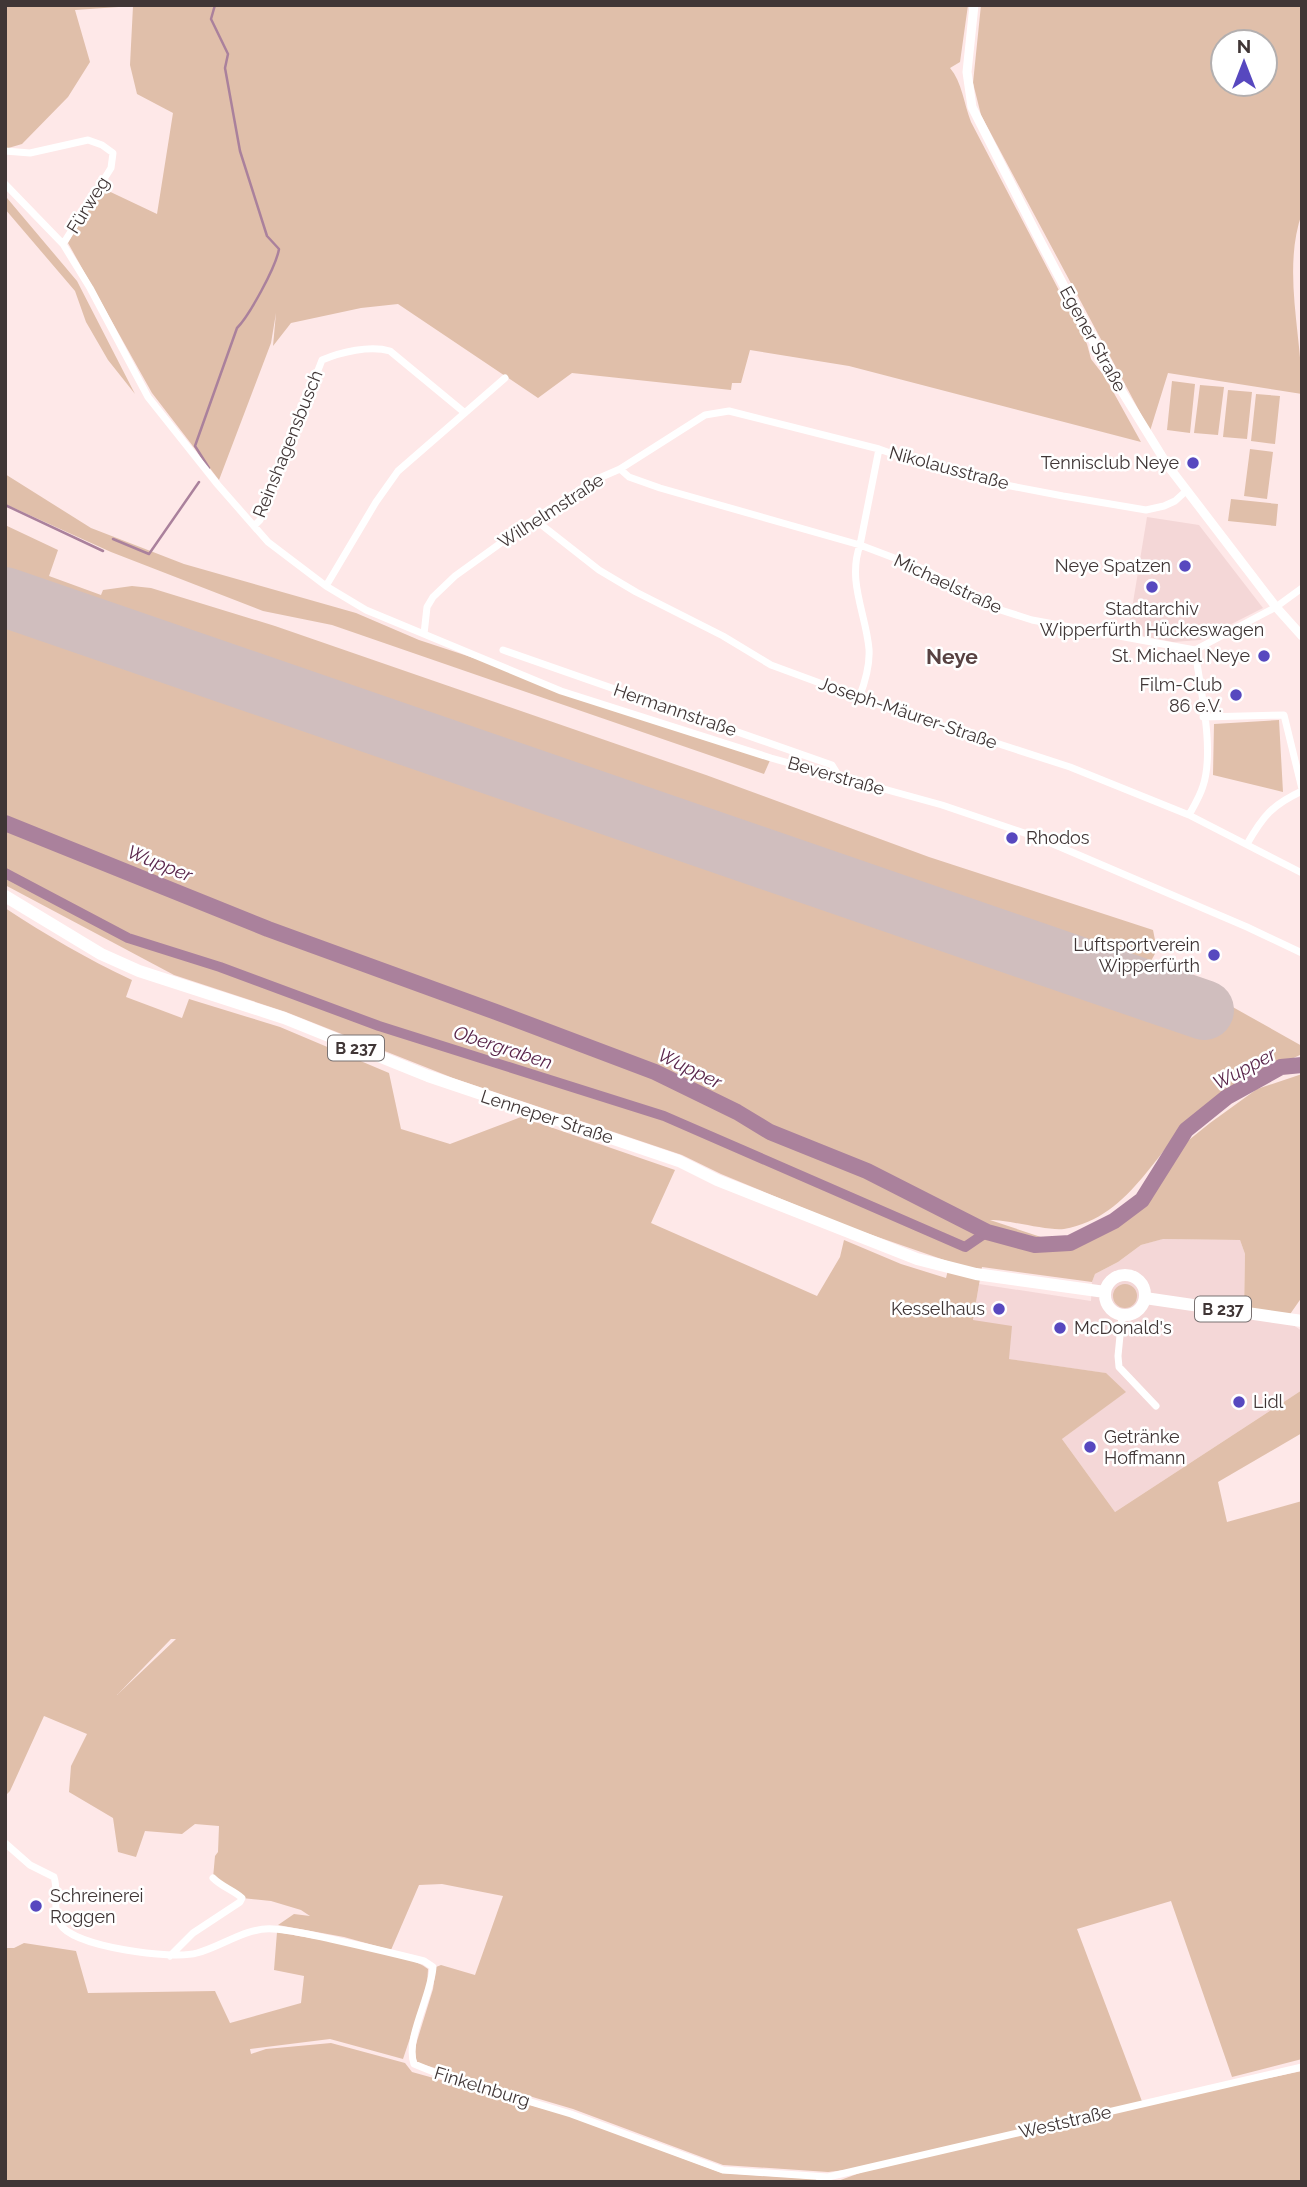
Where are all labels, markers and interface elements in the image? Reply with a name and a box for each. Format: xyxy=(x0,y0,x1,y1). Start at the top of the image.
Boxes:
north arrow xyxy=(1209,28,1279,98)
text: N xyxy=(1237,35,1251,57)
street label: Fürweg xyxy=(62,172,113,237)
street label: Egener Straße xyxy=(1056,282,1131,396)
street label: Reinshagensbusch xyxy=(248,367,327,521)
street label: Nikolausstraße xyxy=(887,441,1012,494)
place label: Tennisclub Neye xyxy=(1041,452,1179,473)
marker: Tennisclub Neye xyxy=(1185,455,1201,471)
street label: Wilhelmstraße xyxy=(494,468,608,552)
street label: Michaelstraße xyxy=(891,549,1006,618)
place label: Neye Spatzen xyxy=(1055,555,1171,576)
marker: Neye Spatzen xyxy=(1177,558,1193,574)
marker: Stadtarchiv Wipperfürth Hückeswagen xyxy=(1144,579,1160,595)
place label: Stadtarchiv Wipperfürth Hückeswagen xyxy=(1040,598,1264,640)
district label: Neye xyxy=(926,644,978,669)
place label: St. Michael Neye xyxy=(1112,645,1250,666)
marker: St. Michael Neye xyxy=(1256,648,1272,664)
street label: Joseph-Mäurer-Straße xyxy=(816,672,1000,753)
place label: Film-Club 86 e.V. xyxy=(1139,674,1222,716)
street label: Hermannstraße xyxy=(611,679,740,741)
marker: Film-Club 86 e.V. xyxy=(1228,687,1244,703)
street label: Beverstraße xyxy=(785,752,887,799)
place label: Rhodos xyxy=(1026,827,1090,848)
marker: Rhodos xyxy=(1004,830,1020,846)
water label: Wupper xyxy=(124,840,197,887)
place label: Luftsportverein Wipperfürth xyxy=(1073,934,1200,976)
marker: Luftsportverein Wipperfürth xyxy=(1206,947,1222,963)
water label: Obergraben xyxy=(451,1021,555,1073)
road number: B 237 xyxy=(328,1036,384,1060)
water label: Wupper xyxy=(1209,1042,1281,1094)
water label: Wupper xyxy=(655,1043,727,1093)
street label: Lenneper Straße xyxy=(478,1085,616,1148)
road number: B 237 xyxy=(1195,1296,1251,1322)
place label: Kesselhaus xyxy=(891,1298,985,1319)
marker: Kesselhaus xyxy=(991,1301,1007,1317)
place label: McDonald's xyxy=(1074,1317,1172,1338)
marker: McDonald's xyxy=(1052,1320,1068,1336)
place label: Lidl xyxy=(1253,1391,1284,1412)
marker: Lidl xyxy=(1231,1394,1247,1410)
place label: Getränke Hoffmann xyxy=(1104,1426,1186,1468)
marker: Getränke Hoffmann xyxy=(1082,1439,1098,1455)
place label: Schreinerei Roggen xyxy=(50,1885,143,1927)
marker: Schreinerei Roggen xyxy=(28,1898,44,1914)
street label: Finkelnburg xyxy=(432,2062,533,2111)
street label: Weststraße xyxy=(1017,2101,1114,2142)

